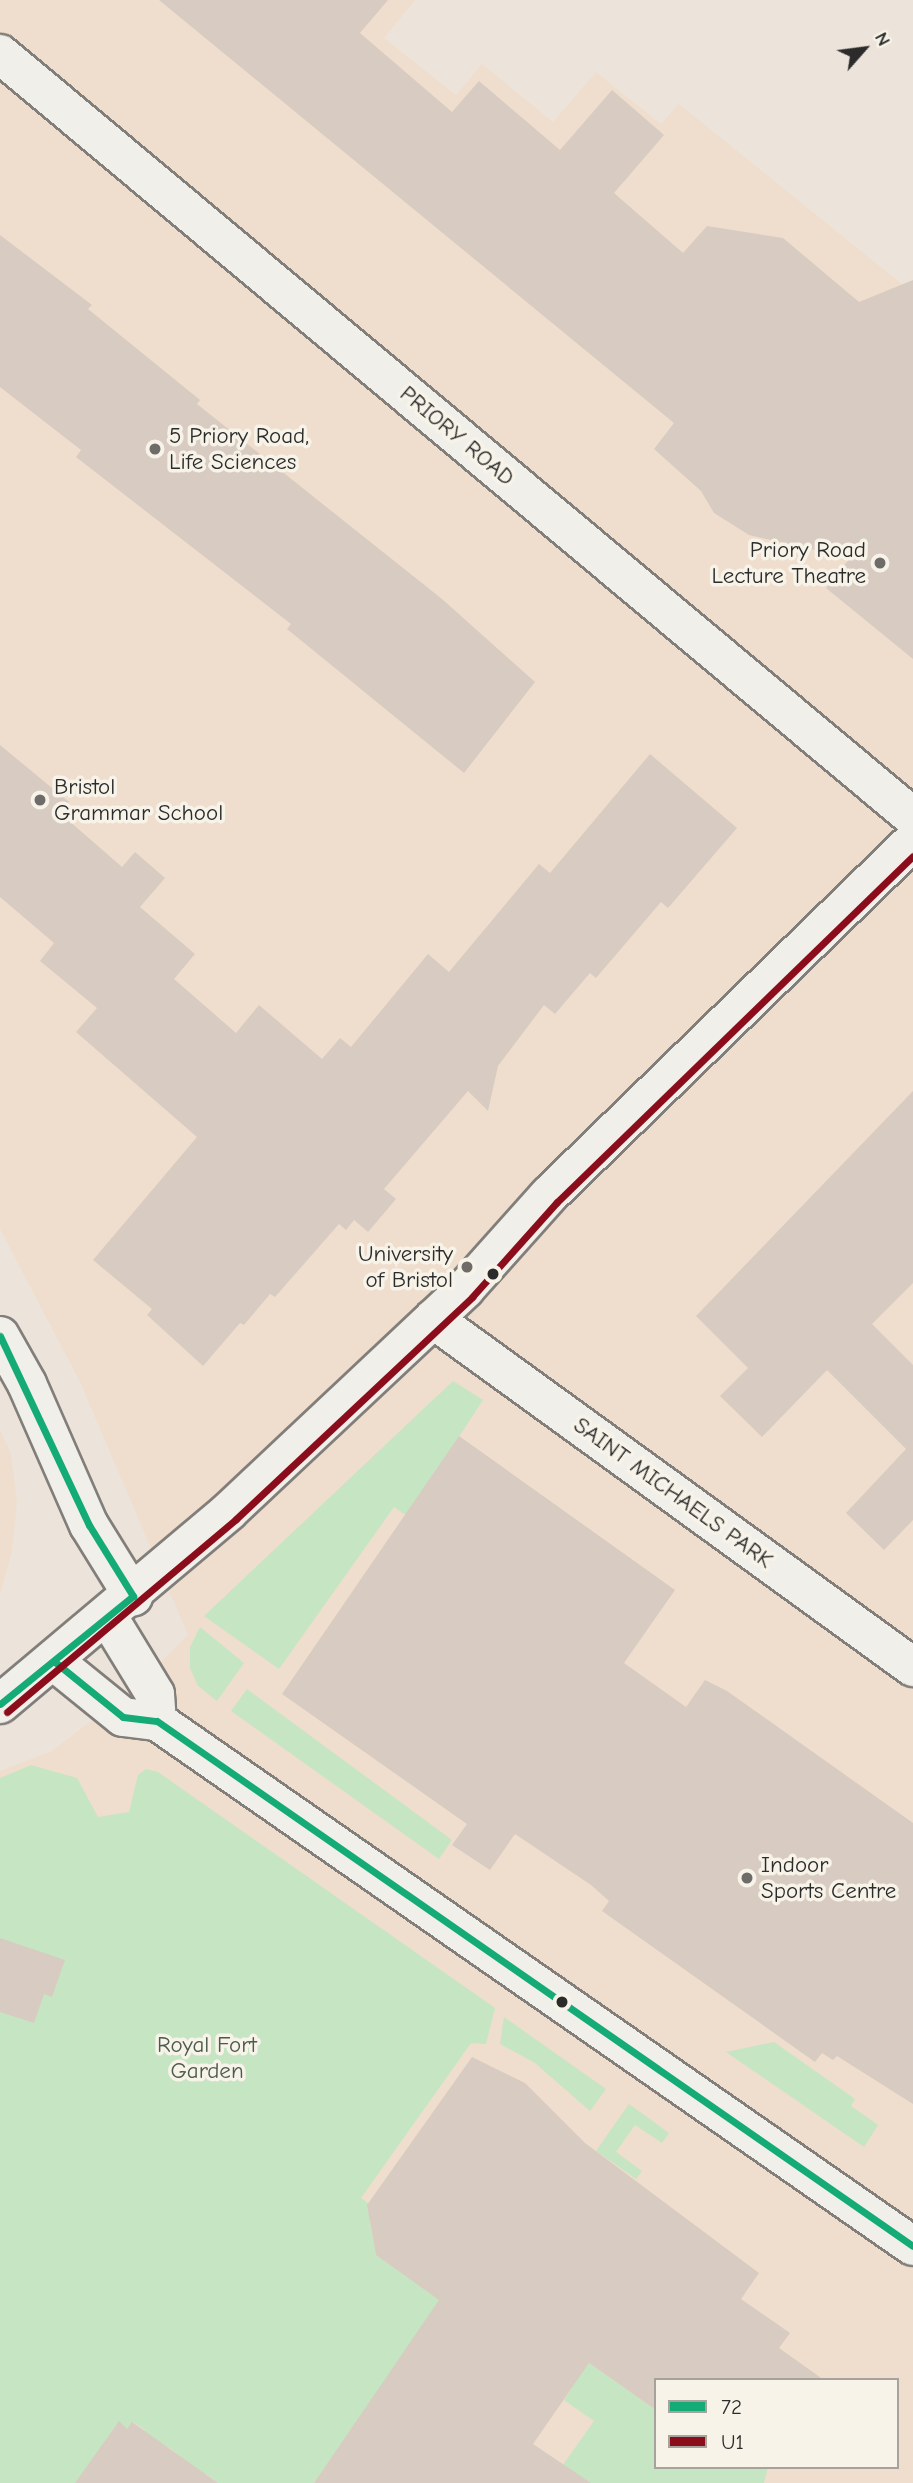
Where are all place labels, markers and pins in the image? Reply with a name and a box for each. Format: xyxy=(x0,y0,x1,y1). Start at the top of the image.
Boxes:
place label: 5 Priory Road, Life Sciences xyxy=(169,422,309,476)
marker: 5 Priory Road, Life Sciences xyxy=(147,441,163,457)
place label: Priory Road Lecture Theatre xyxy=(712,536,866,590)
marker: Priory Road Lecture Theatre xyxy=(872,555,888,571)
place label: Bristol Grammar School xyxy=(54,773,223,827)
marker: Bristol Grammar School xyxy=(32,792,48,808)
place label: University of Bristol xyxy=(358,1240,453,1294)
marker: University of Bristol xyxy=(459,1259,475,1275)
unlabelled marker xyxy=(486,1267,500,1281)
place label: Indoor Sports Centre xyxy=(761,1851,896,1905)
marker: Indoor Sports Centre xyxy=(739,1870,755,1886)
unlabelled marker xyxy=(555,1995,569,2009)

